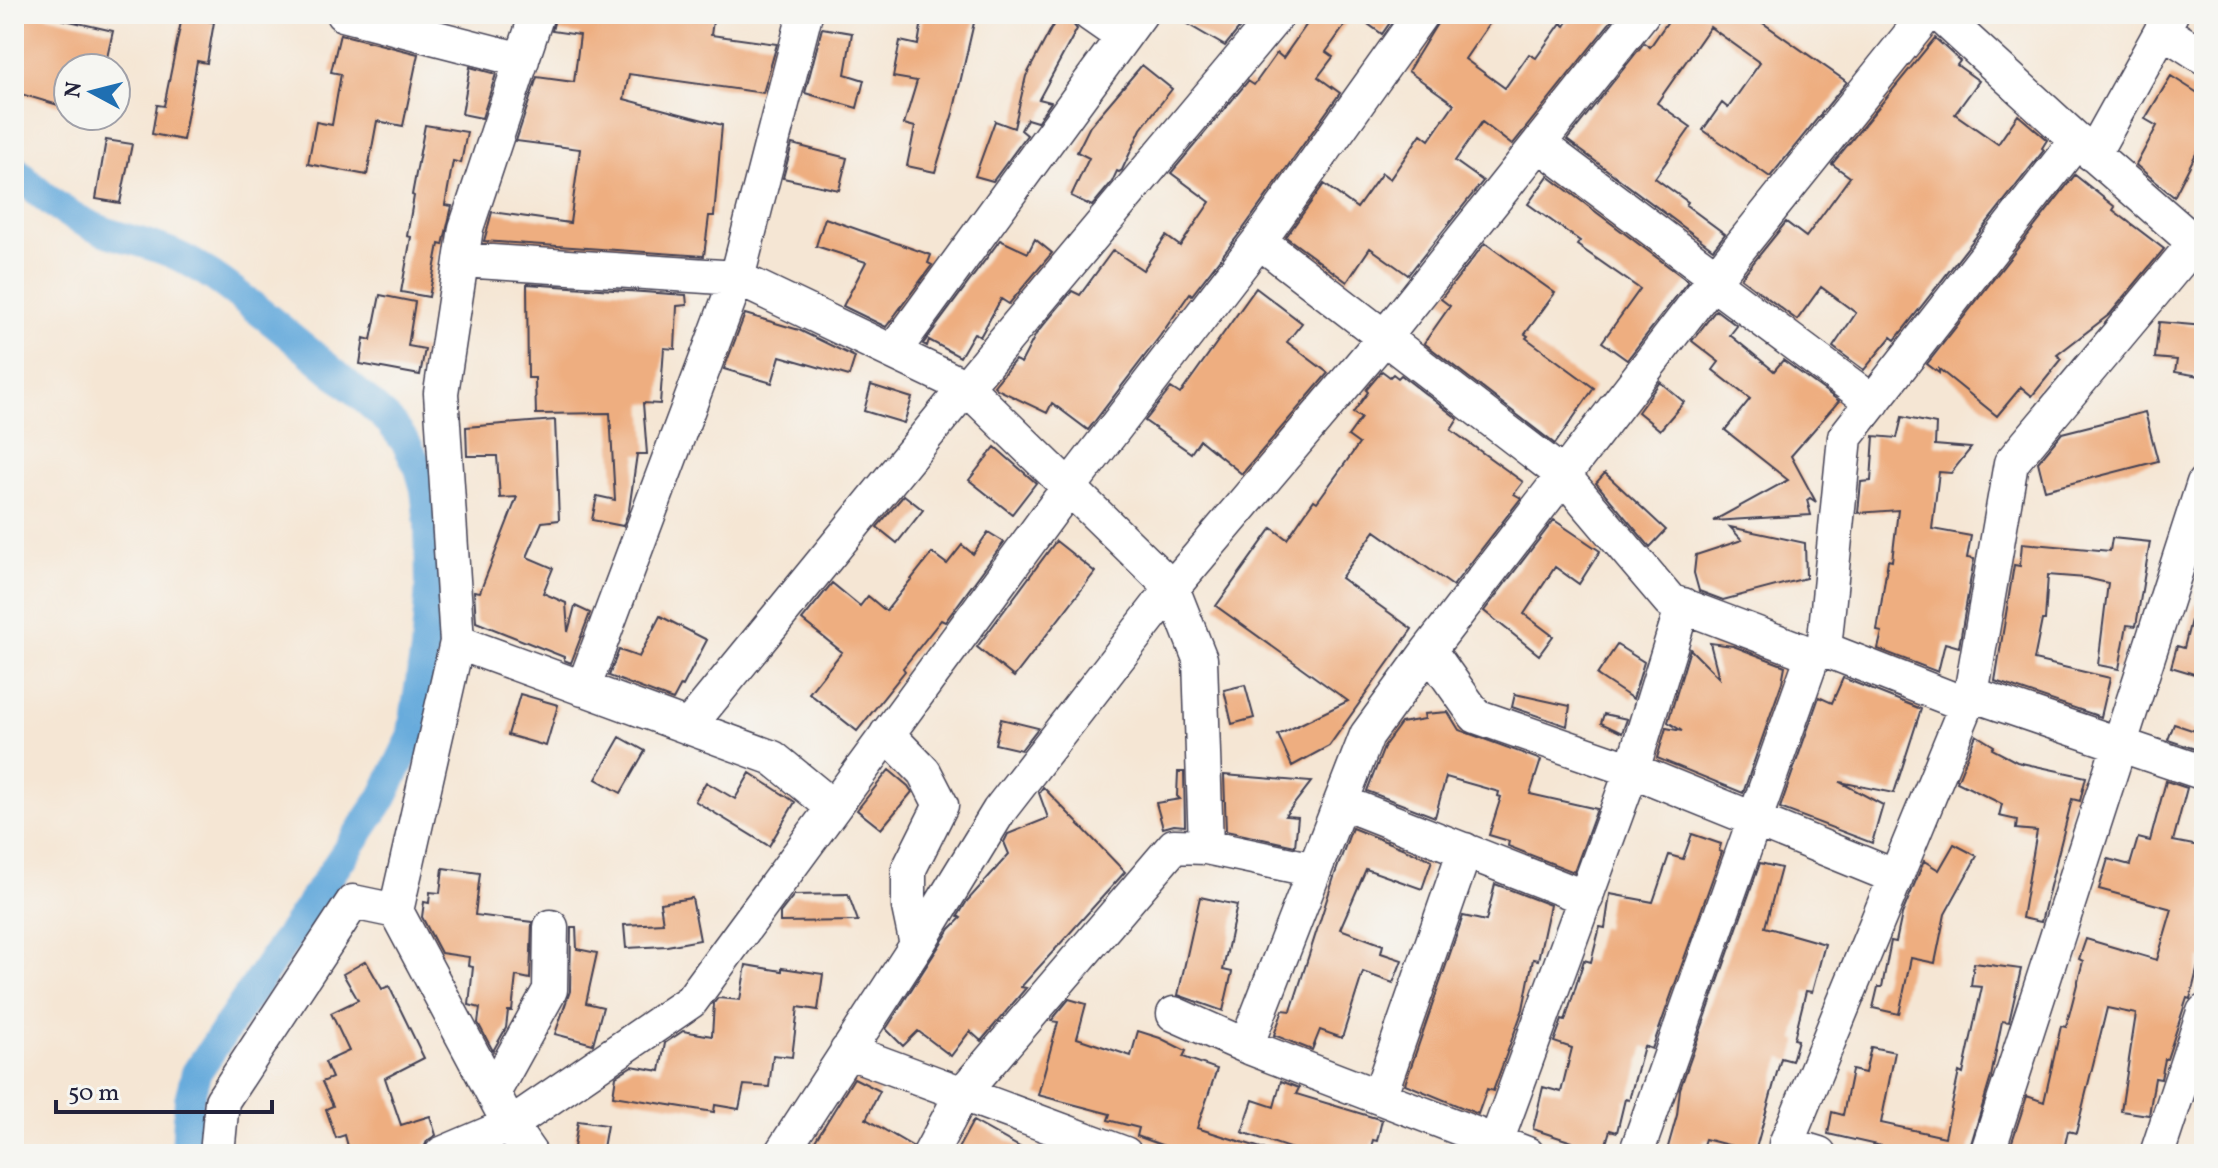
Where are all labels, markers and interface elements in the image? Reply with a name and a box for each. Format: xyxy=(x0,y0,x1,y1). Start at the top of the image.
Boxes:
north arrow xyxy=(52,52,132,132)
text: N xyxy=(58,80,91,100)
scale bar xyxy=(56,1064,272,1114)
text: 50 m xyxy=(68,1077,120,1111)

